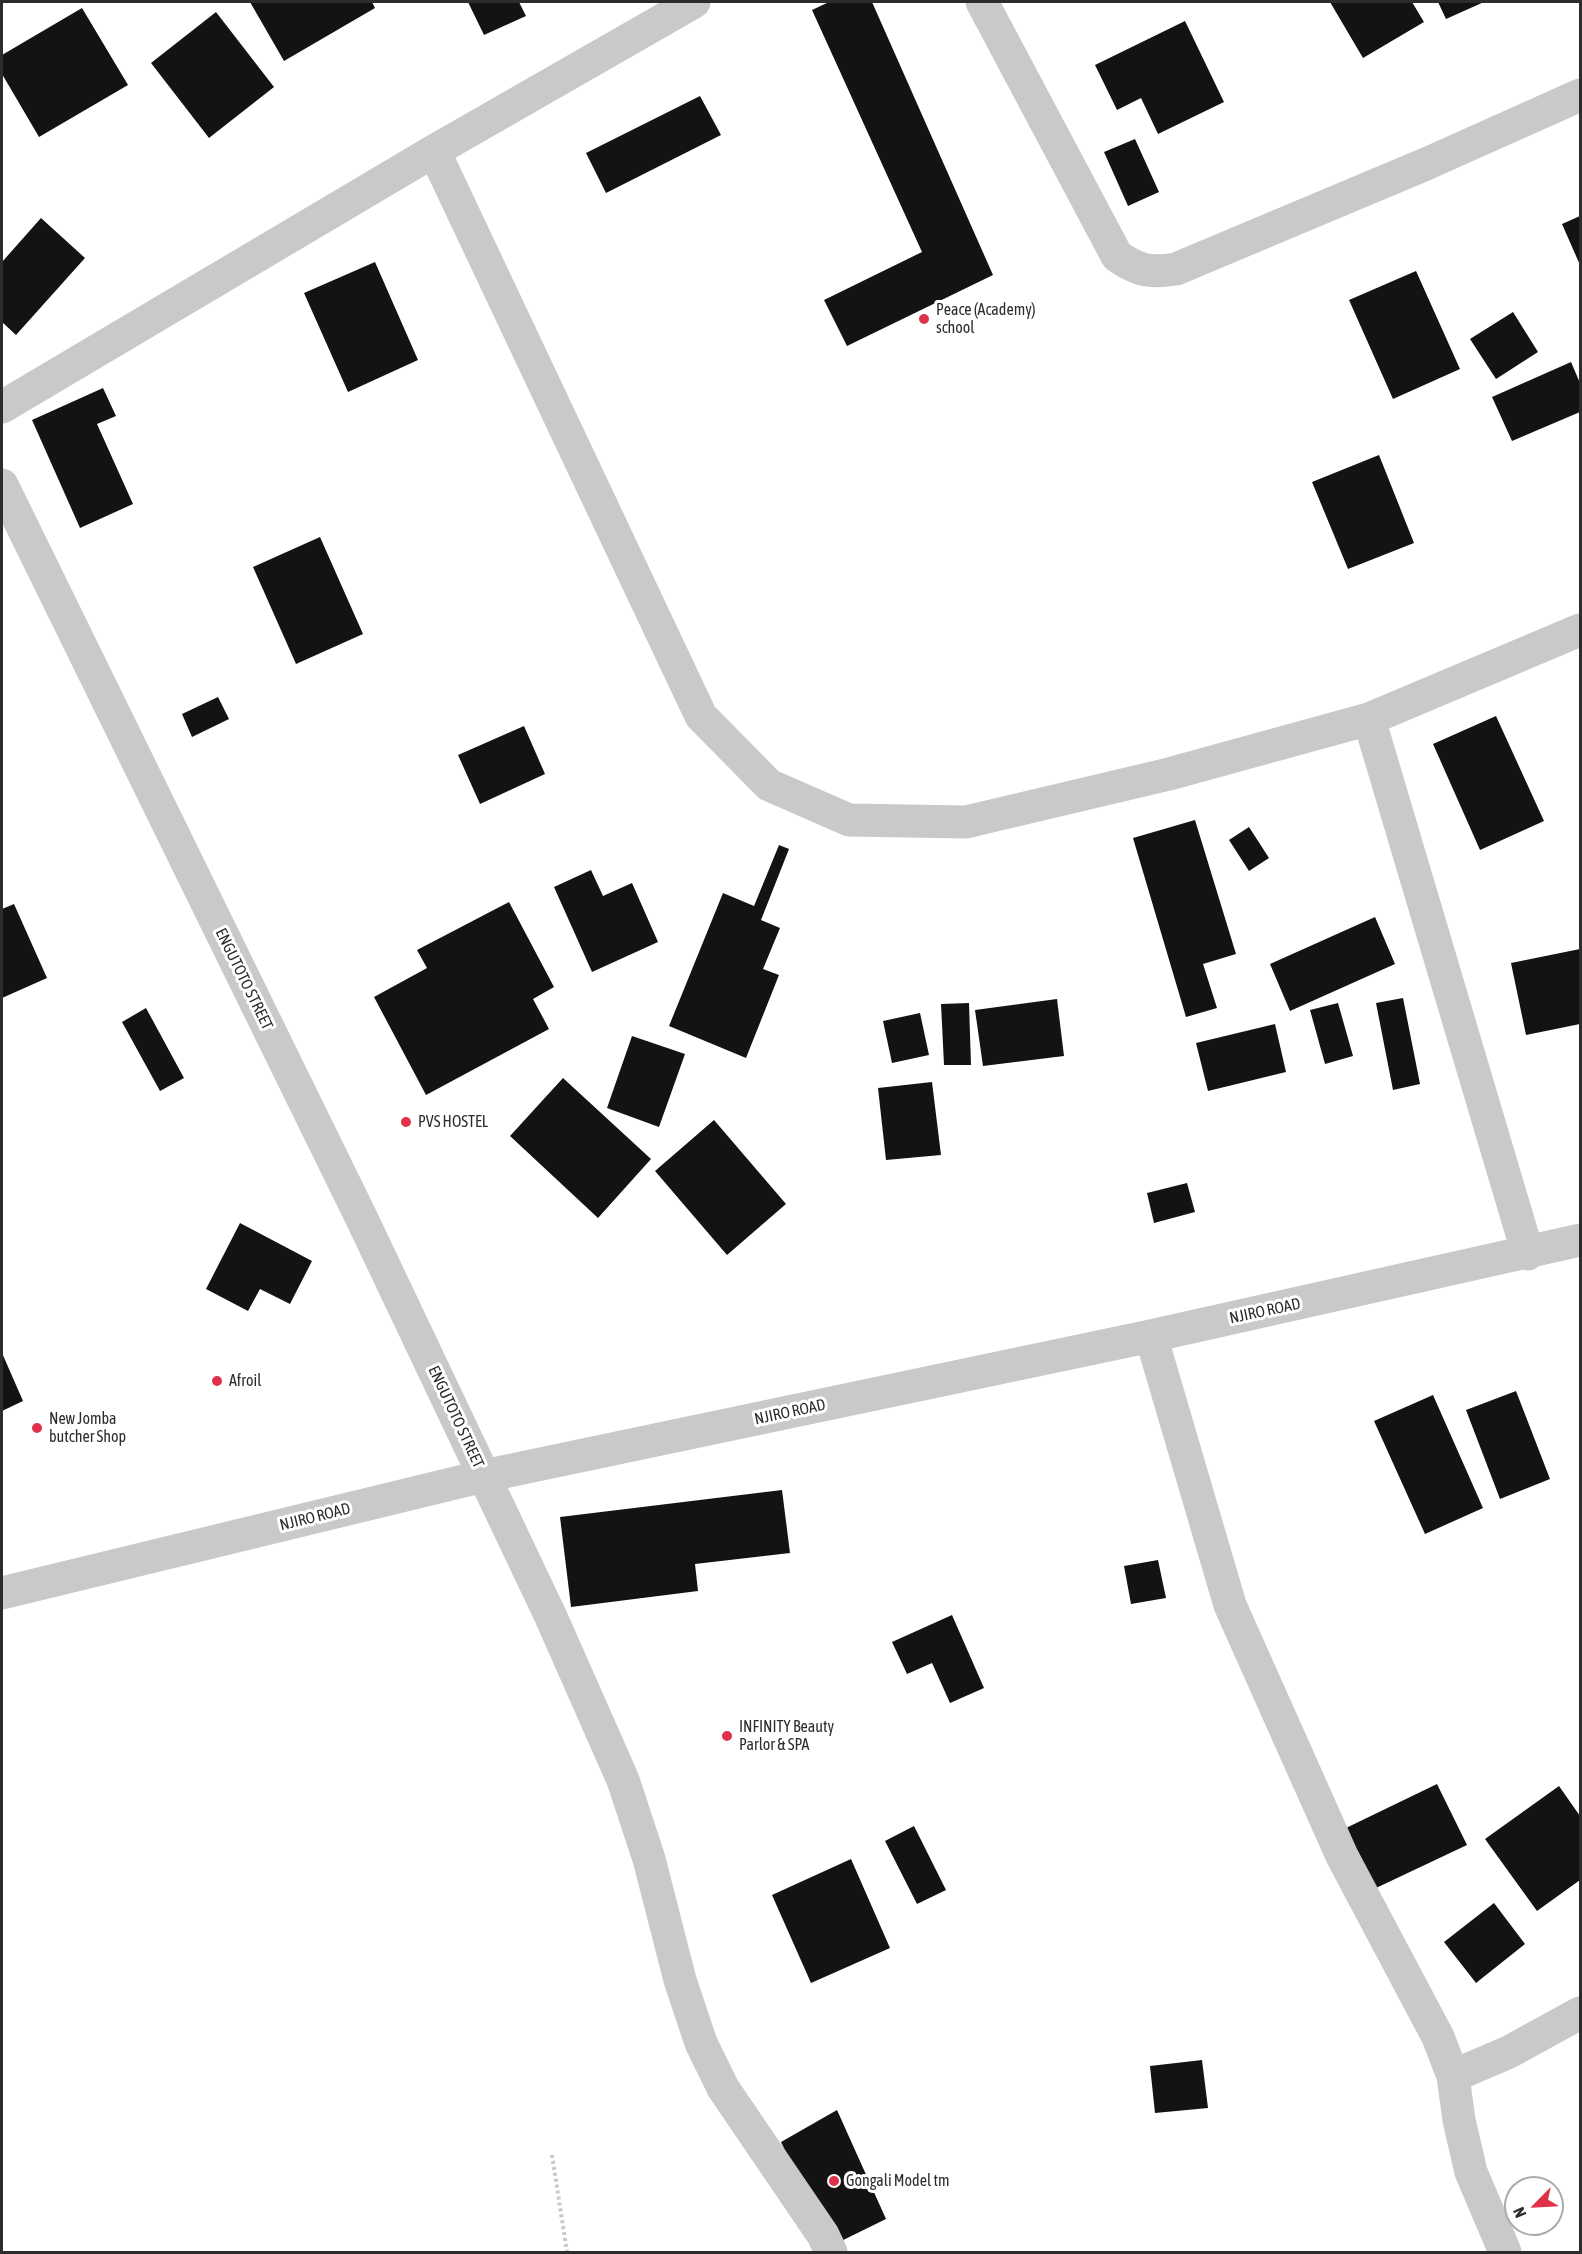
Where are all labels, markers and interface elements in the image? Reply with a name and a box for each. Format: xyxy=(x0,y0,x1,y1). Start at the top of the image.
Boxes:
place label: Peace (Academy) school xyxy=(936,300,1036,338)
marker: Peace (Academy) school xyxy=(917,312,931,326)
street label: ENGUTOTO STREET xyxy=(211,925,277,1033)
place label: PVS HOSTEL xyxy=(418,1112,488,1132)
marker: PVS HOSTEL xyxy=(399,1115,413,1129)
street label: NJIRO ROAD xyxy=(1228,1294,1302,1328)
street label: ENGUTOTO STREET xyxy=(424,1363,488,1471)
place label: Afroil xyxy=(229,1371,261,1391)
marker: Afroil xyxy=(210,1374,224,1388)
street label: NJIRO ROAD xyxy=(753,1395,827,1429)
place label: New Jomba butcher Shop xyxy=(49,1409,126,1447)
marker: New Jomba butcher Shop xyxy=(30,1421,44,1435)
street label: NJIRO ROAD xyxy=(278,1499,352,1535)
place label: INFINITY Beauty Parlor & SPA xyxy=(739,1717,834,1755)
marker: INFINITY Beauty Parlor & SPA xyxy=(720,1729,734,1743)
place label: Gongali Model tm xyxy=(846,2171,950,2191)
marker: Gongali Model tm xyxy=(827,2174,841,2188)
north arrow xyxy=(1504,2176,1564,2236)
text: N xyxy=(1509,2205,1530,2220)

